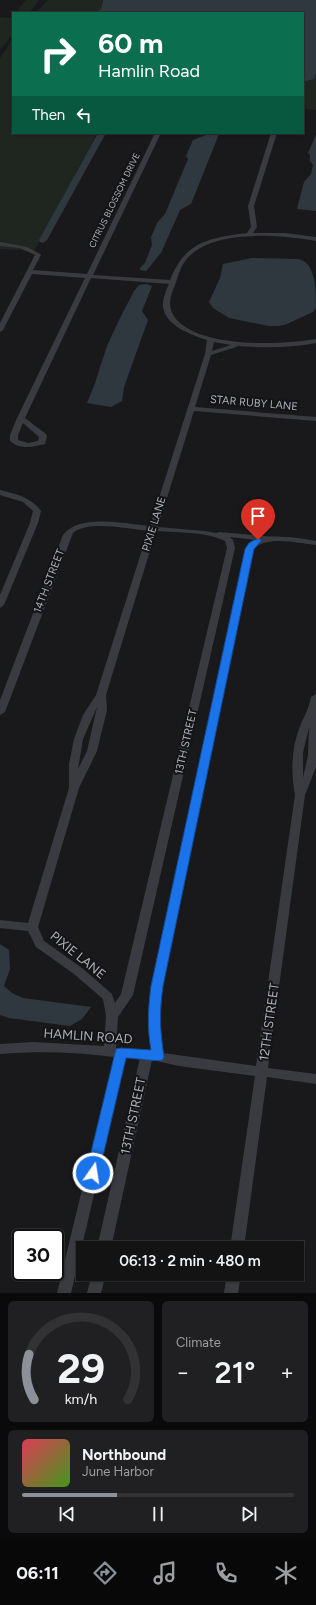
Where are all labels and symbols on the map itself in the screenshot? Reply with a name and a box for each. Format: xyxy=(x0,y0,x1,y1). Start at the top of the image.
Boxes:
street label: CITRUS BLOSSOM DRIVE xyxy=(86,151,142,249)
street label: STAR RUBY LANE xyxy=(210,393,298,413)
street label: PIXIE LANE xyxy=(140,495,168,553)
pin xyxy=(241,499,275,540)
street label: 14TH STREET xyxy=(31,547,67,615)
street label: 13TH STREET xyxy=(172,708,200,776)
street label: PIXIE LANE xyxy=(47,928,109,982)
street label: 12TH STREET xyxy=(256,981,282,1062)
street label: HAMLIN ROAD xyxy=(43,1025,133,1047)
street label: 13TH STREET xyxy=(118,1075,149,1156)
position arrow xyxy=(72,1152,114,1194)
speed limit sign: 30 xyxy=(12,1229,64,1281)

